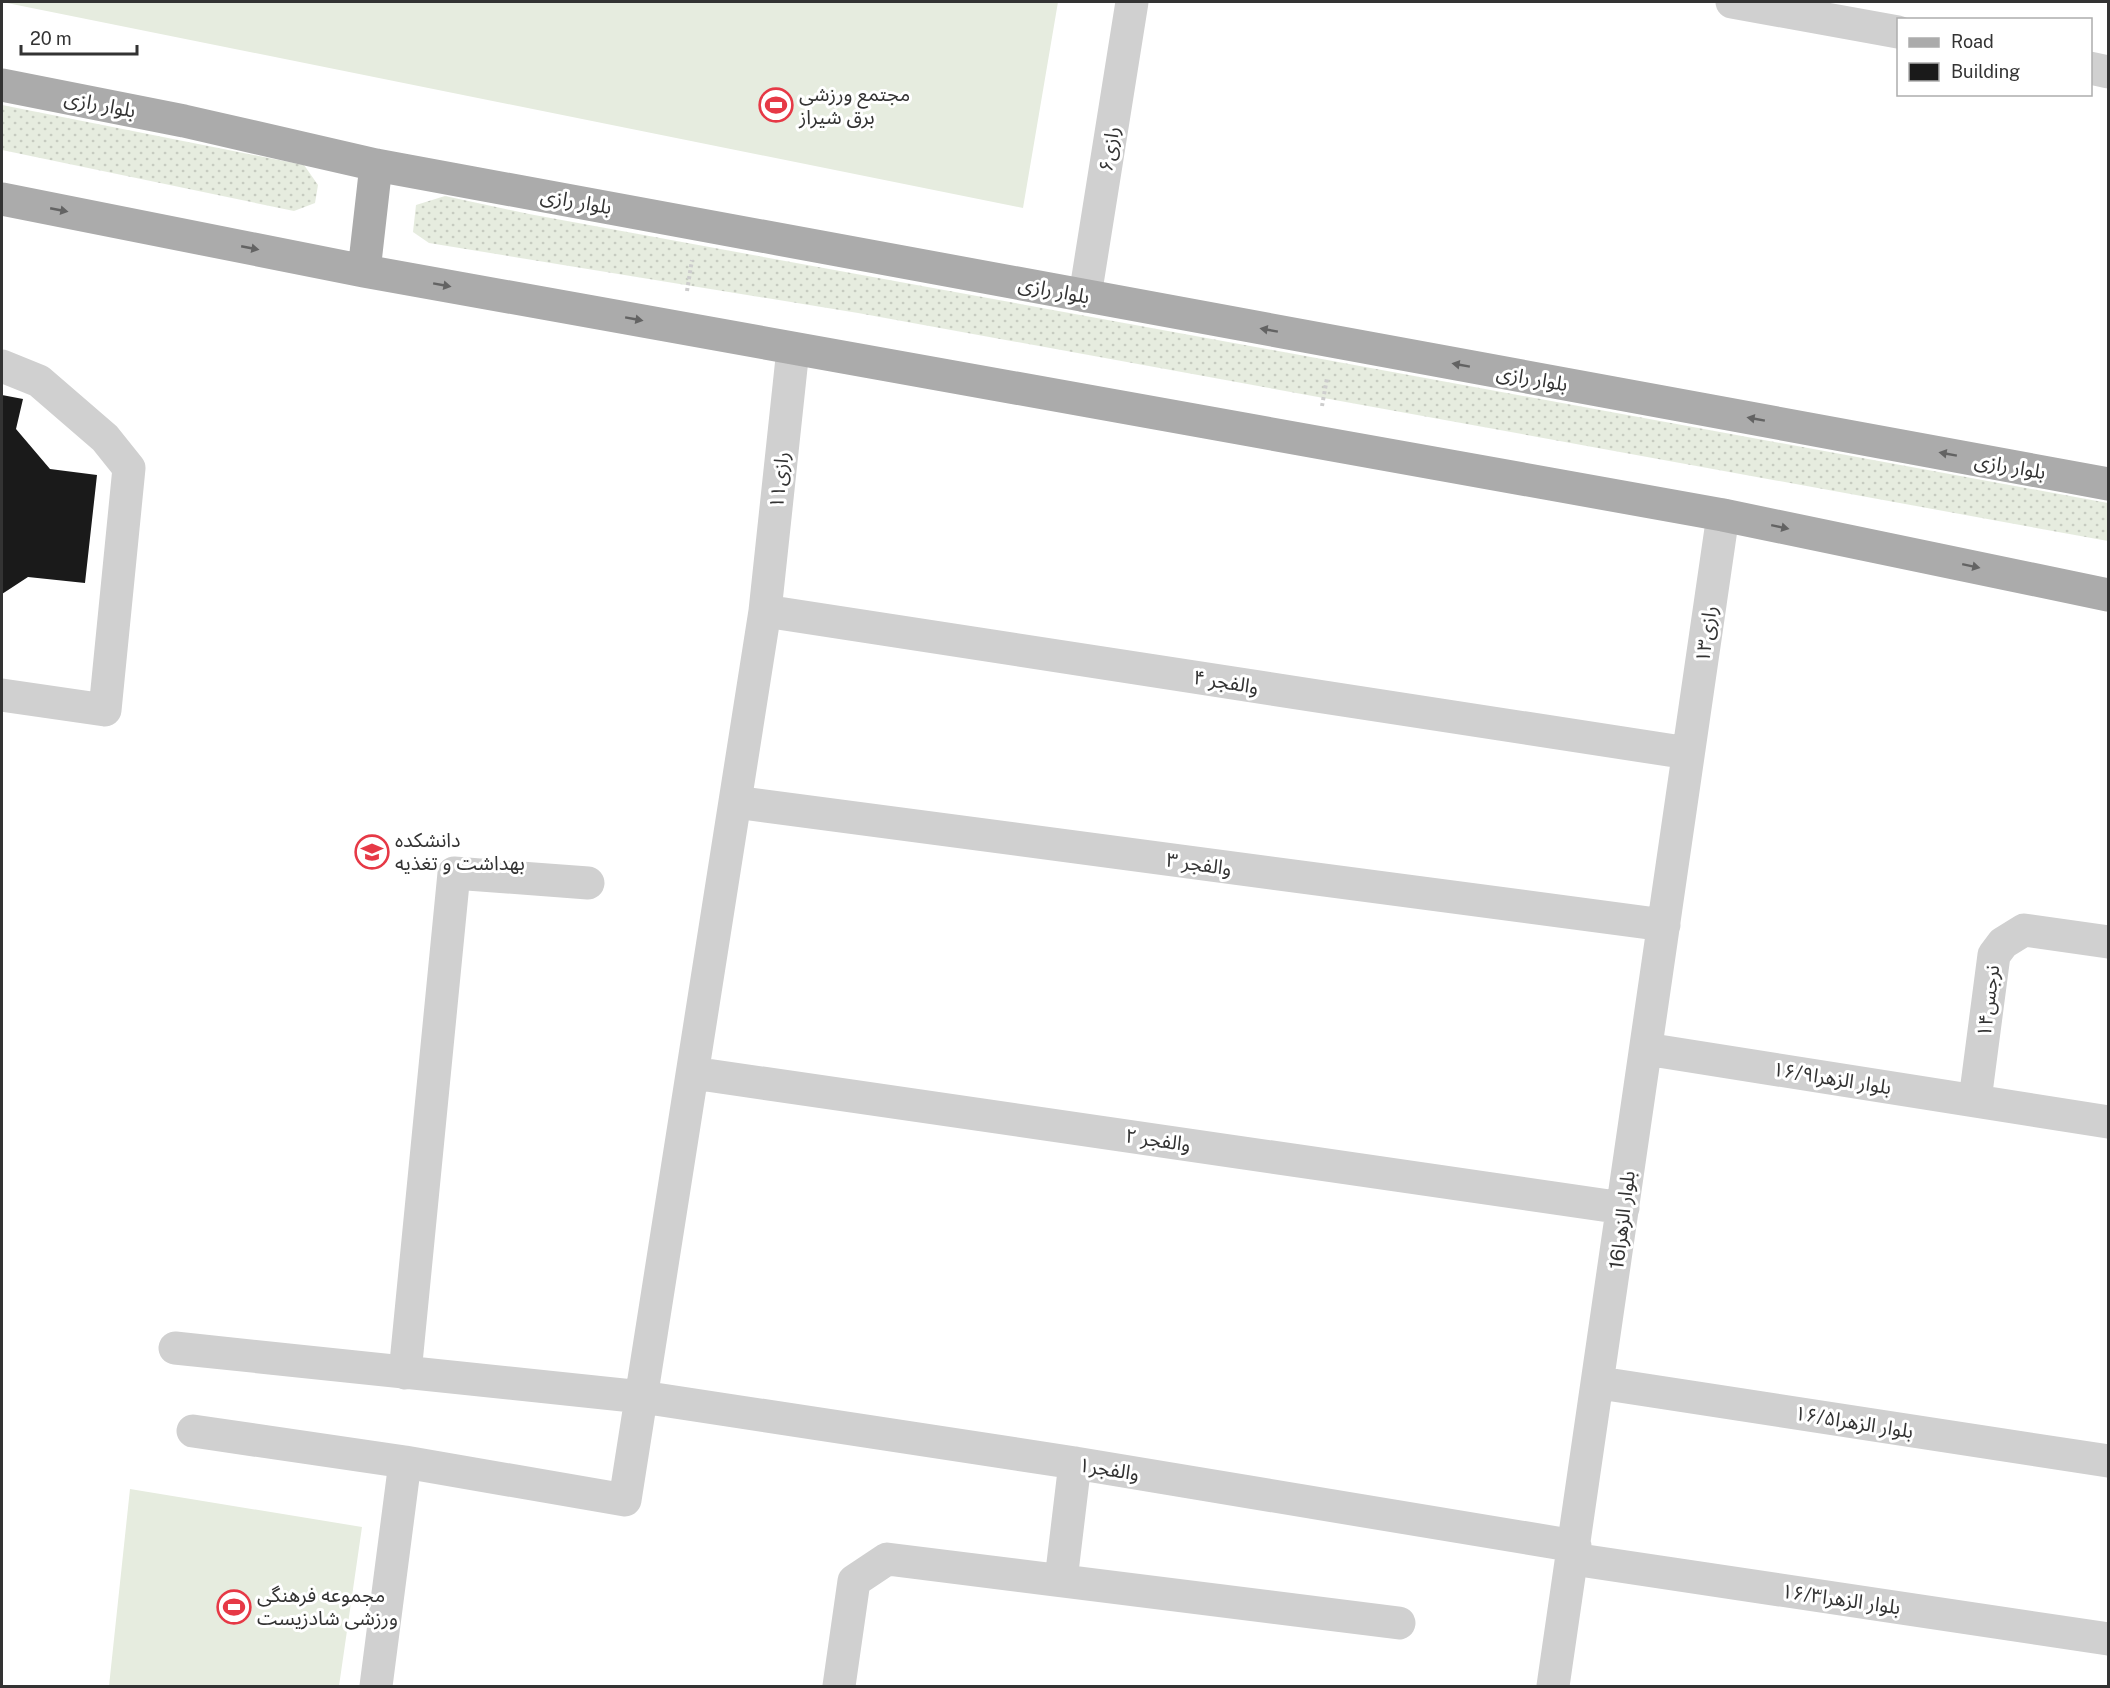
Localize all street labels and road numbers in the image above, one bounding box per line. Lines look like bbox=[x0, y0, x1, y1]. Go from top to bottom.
street label: بلوار رازی bbox=[62, 85, 138, 123]
street label: رازی۶ bbox=[1094, 125, 1124, 173]
street label: بلوار رازی bbox=[539, 183, 613, 219]
street label: بلوار رازی bbox=[1016, 271, 1092, 309]
street label: بلوار رازی bbox=[1495, 360, 1569, 396]
street label: بلوار رازی bbox=[1973, 448, 2047, 484]
street label: رازی۱۱ bbox=[764, 450, 794, 510]
street label: رازی۱۳ bbox=[1690, 604, 1722, 664]
street label: والفجر ۴ bbox=[1192, 665, 1260, 699]
street label: والفجر ۳ bbox=[1165, 848, 1233, 880]
street label: نرجس۱۴ bbox=[1972, 964, 2004, 1038]
street label: بلوار الزهرا۱۶/۹ bbox=[1771, 1057, 1893, 1099]
street label: والفجر ۲ bbox=[1124, 1124, 1192, 1156]
street label: 16بلوار الزهرا bbox=[1604, 1169, 1640, 1271]
street label: بلوار الزهرا۱۶/۵ bbox=[1793, 1401, 1915, 1443]
street label: والفجر۱ bbox=[1077, 1452, 1141, 1486]
street label: بلوار الزهرا۱۶/۳ bbox=[1780, 1579, 1902, 1619]

